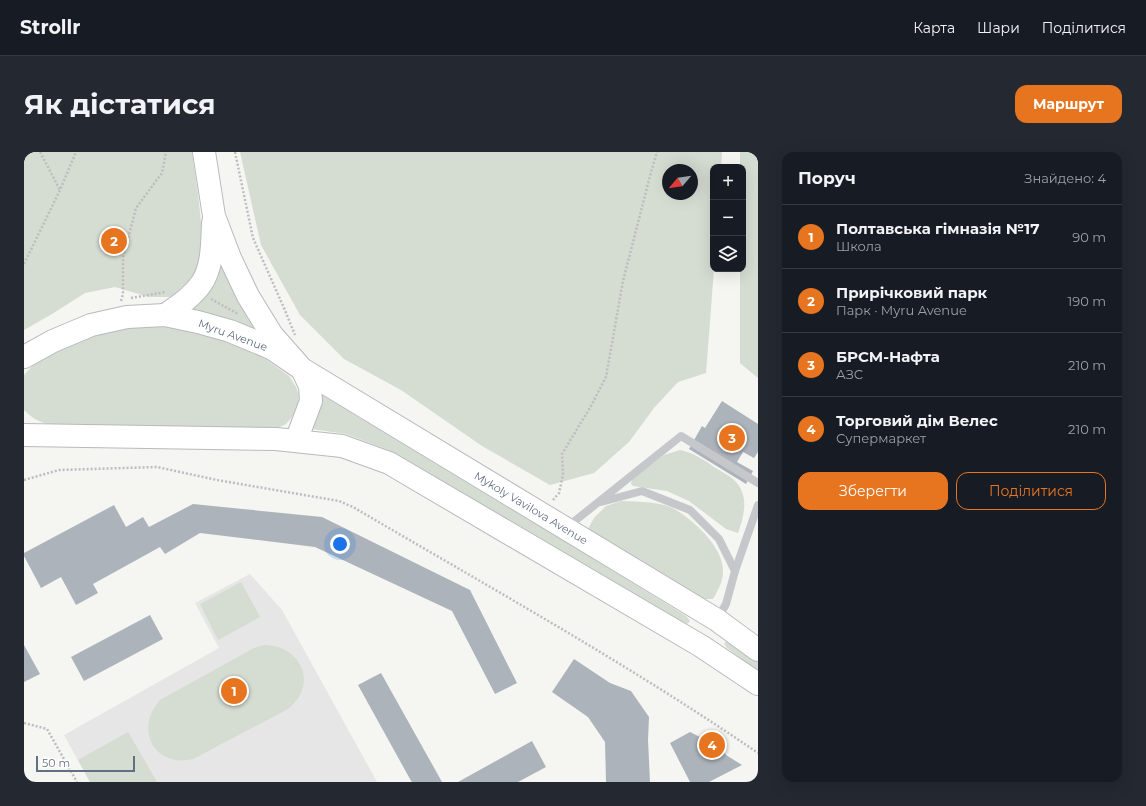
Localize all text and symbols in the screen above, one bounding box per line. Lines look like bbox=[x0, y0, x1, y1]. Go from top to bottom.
text: Strollr bbox=[20, 16, 81, 39]
text: Карта bbox=[913, 19, 955, 37]
text: Шари bbox=[977, 19, 1020, 37]
text: Поділитися bbox=[1042, 19, 1126, 37]
button: Маршрут bbox=[1015, 85, 1122, 123]
text: Як дістатися bbox=[24, 87, 216, 121]
north arrow bbox=[662, 164, 698, 200]
map controls bbox=[710, 164, 746, 272]
button: + bbox=[710, 164, 746, 200]
text: Поруч bbox=[798, 168, 856, 188]
text: Знайдено: 4 bbox=[1024, 170, 1106, 186]
button: − bbox=[710, 200, 746, 236]
text: Полтавська гімназія №17 bbox=[836, 219, 1039, 238]
pin: 2 bbox=[101, 226, 127, 256]
text: 1 bbox=[808, 229, 814, 245]
text: 90 m bbox=[1072, 229, 1106, 245]
button: layers bbox=[710, 236, 746, 272]
text: Школа bbox=[836, 238, 882, 254]
text: Прирічковий парк bbox=[836, 283, 987, 302]
text: 2 bbox=[807, 293, 815, 309]
text: 190 m bbox=[1068, 293, 1106, 309]
text: Парк · Myru Avenue bbox=[836, 302, 967, 318]
street label: Myru Avenue bbox=[196, 316, 270, 354]
text: БРСМ-Нафта bbox=[836, 347, 940, 366]
text: 3 bbox=[807, 357, 815, 373]
text: 210 m bbox=[1068, 357, 1106, 373]
text: АЗС bbox=[836, 366, 863, 382]
text: Торговий дім Велес bbox=[836, 411, 998, 430]
text: 4 bbox=[807, 421, 815, 437]
text: 210 m bbox=[1068, 421, 1106, 437]
pin: 3 bbox=[719, 423, 745, 453]
text: Супермаркет bbox=[836, 430, 926, 446]
street label: Mykoly Vavilova Avenue bbox=[472, 468, 591, 548]
button: Зберегти bbox=[798, 472, 948, 510]
button: Поділитися bbox=[956, 472, 1106, 510]
your location bbox=[330, 534, 350, 554]
pin: 1 bbox=[221, 676, 247, 706]
pin: 4 bbox=[699, 730, 725, 760]
scale bar bbox=[36, 754, 135, 773]
text: 50 m bbox=[42, 756, 70, 770]

